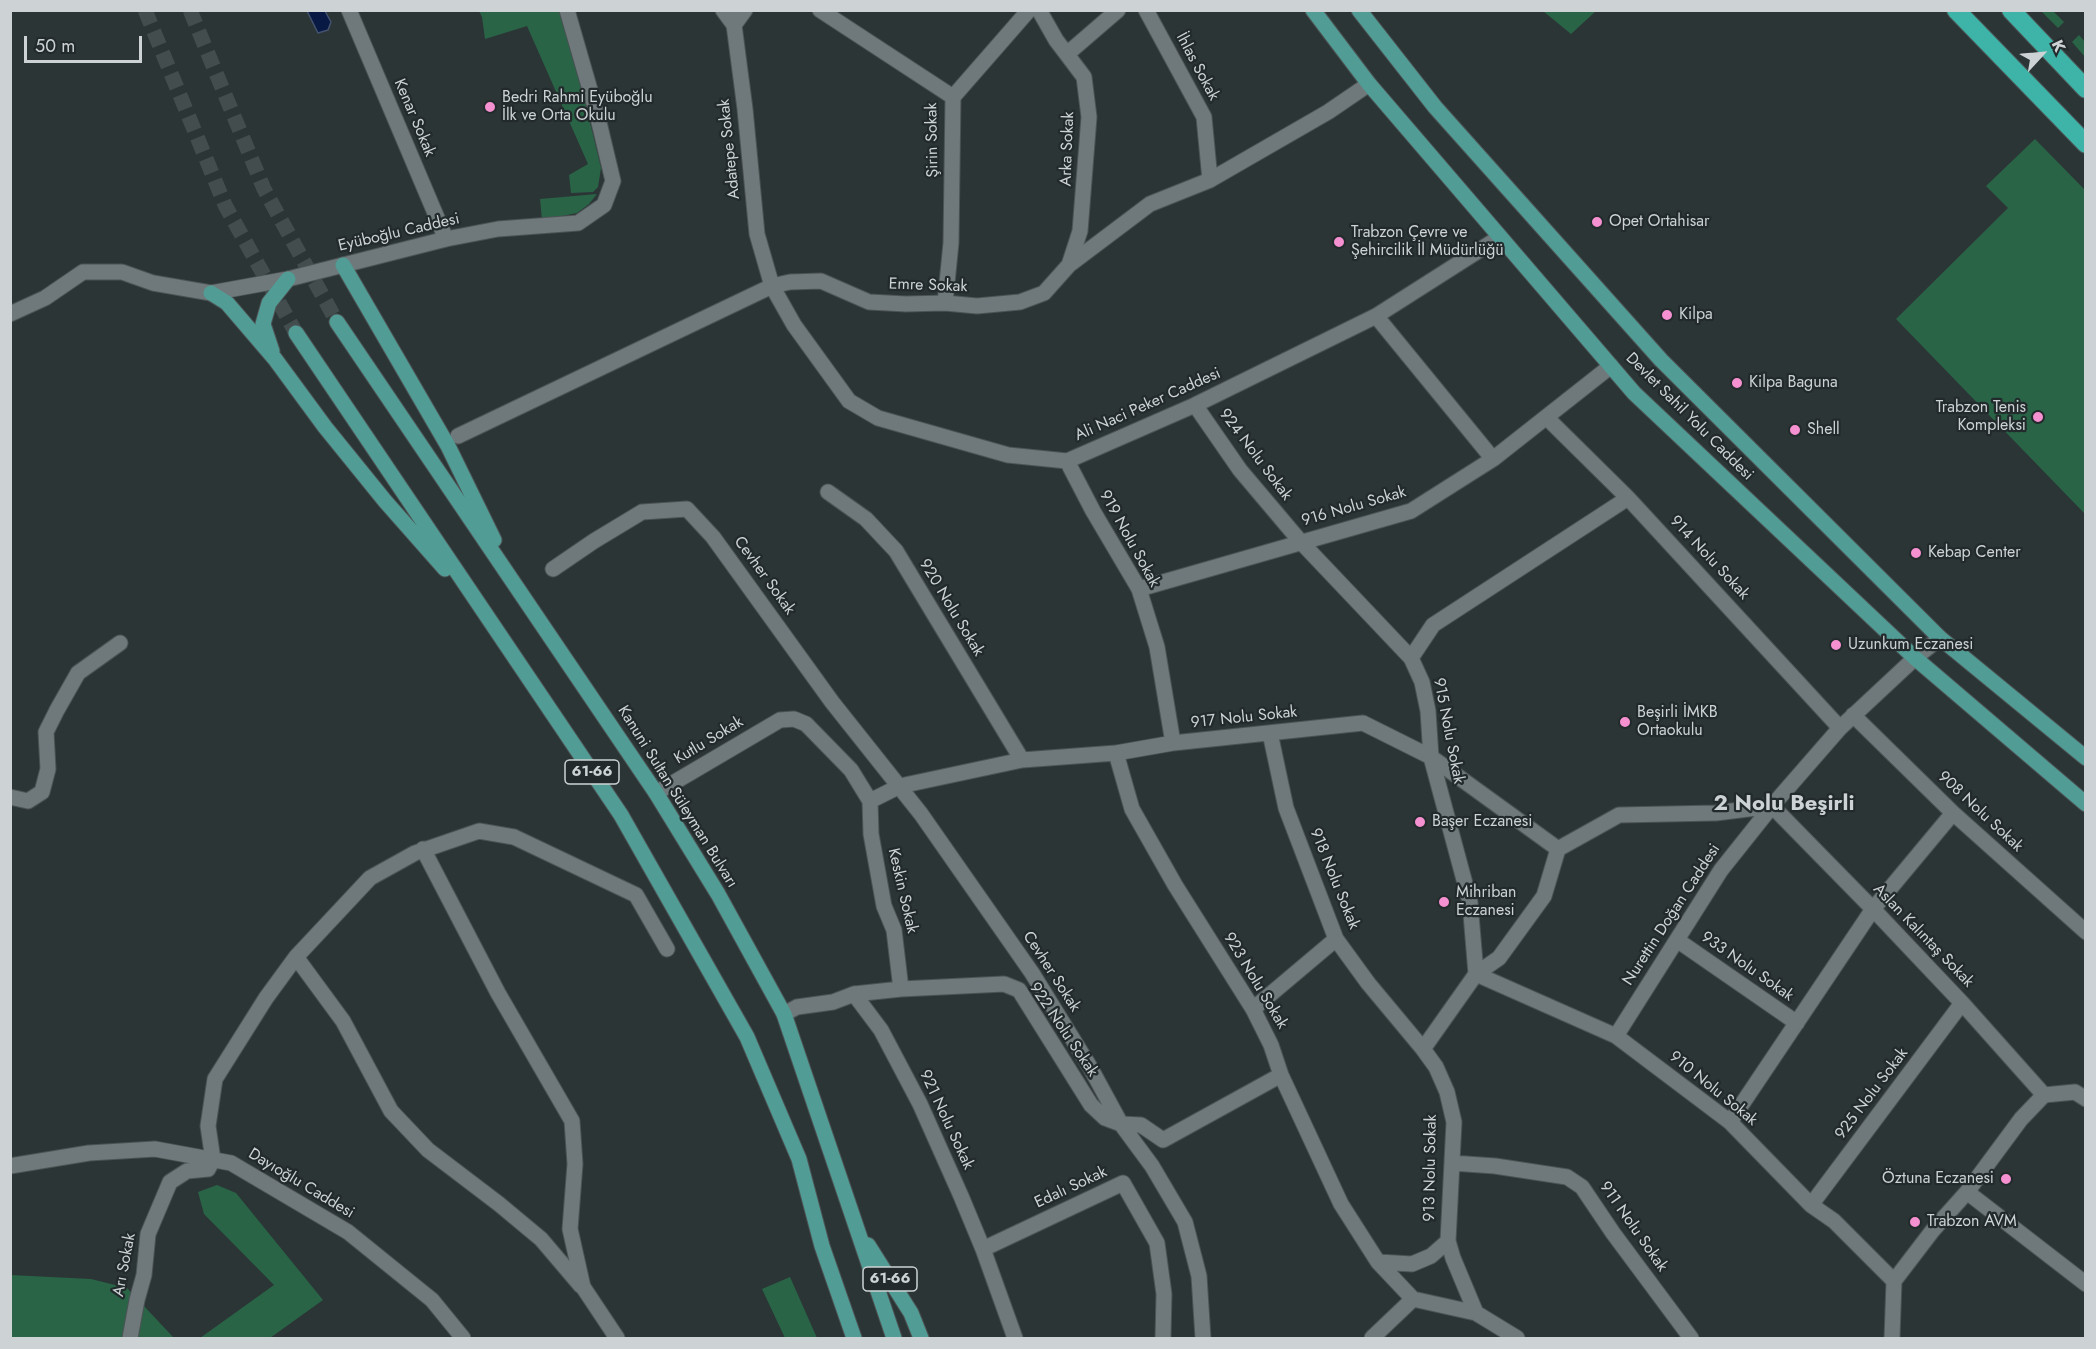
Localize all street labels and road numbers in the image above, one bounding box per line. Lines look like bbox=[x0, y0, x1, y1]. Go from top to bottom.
street label: İhlas Sokak bbox=[1171, 30, 1223, 104]
street label: Kenar Sokak bbox=[389, 76, 439, 160]
street label: Adatepe Sokak bbox=[715, 98, 745, 200]
street label: Şirin Sokak bbox=[923, 102, 943, 178]
street label: Arka Sokak bbox=[1057, 111, 1079, 187]
street label: Eyüboğlu Caddesi bbox=[337, 210, 461, 256]
street label: Emre Sokak bbox=[888, 275, 968, 297]
street label: Devlet Sahil Yolu Caddesi bbox=[1621, 349, 1757, 485]
street label: Ali Naci Peker Caddesi bbox=[1072, 364, 1224, 446]
street label: 924 Nolu Sokak bbox=[1214, 405, 1296, 505]
street label: 916 Nolu Sokak bbox=[1300, 483, 1408, 531]
street label: 919 Nolu Sokak bbox=[1094, 487, 1164, 591]
street label: 914 Nolu Sokak bbox=[1665, 512, 1753, 604]
street label: Cevher Sokak bbox=[729, 533, 799, 619]
street label: 920 Nolu Sokak bbox=[914, 556, 988, 660]
street label: 915 Nolu Sokak bbox=[1428, 676, 1468, 786]
street label: Kanuni Sultan Süleyman Bulvarı bbox=[613, 702, 741, 892]
street label: 917 Nolu Sokak bbox=[1190, 703, 1298, 733]
street label: Kutlu Sokak bbox=[671, 713, 747, 769]
road number: 61-66 bbox=[565, 760, 619, 784]
street label: 908 Nolu Sokak bbox=[1933, 768, 2027, 856]
street label: 918 Nolu Sokak bbox=[1305, 826, 1363, 932]
street label: Nurettin Doğan Caddesi bbox=[1619, 841, 1725, 989]
street label: Keskin Sokak bbox=[883, 846, 921, 936]
street label: Aslan Kalıntaş Sokak bbox=[1869, 880, 1977, 992]
street label: Cevher Sokak bbox=[1018, 928, 1084, 1016]
street label: 933 Nolu Sokak bbox=[1697, 928, 1797, 1006]
street label: 923 Nolu Sokak bbox=[1219, 929, 1291, 1033]
street label: 922 Nolu Sokak bbox=[1024, 979, 1102, 1081]
street label: 925 Nolu Sokak bbox=[1831, 1045, 1913, 1143]
street label: 910 Nolu Sokak bbox=[1665, 1048, 1761, 1130]
street label: 921 Nolu Sokak bbox=[915, 1067, 977, 1173]
street label: 913 Nolu Sokak bbox=[1420, 1114, 1442, 1222]
street label: Dayıoğlu Caddesi bbox=[245, 1145, 357, 1223]
street label: Edalı Sokak bbox=[1032, 1163, 1110, 1213]
street label: 911 Nolu Sokak bbox=[1595, 1178, 1671, 1276]
street label: Arı Sokak bbox=[109, 1232, 141, 1298]
road number: 61-66 bbox=[863, 1267, 917, 1291]

